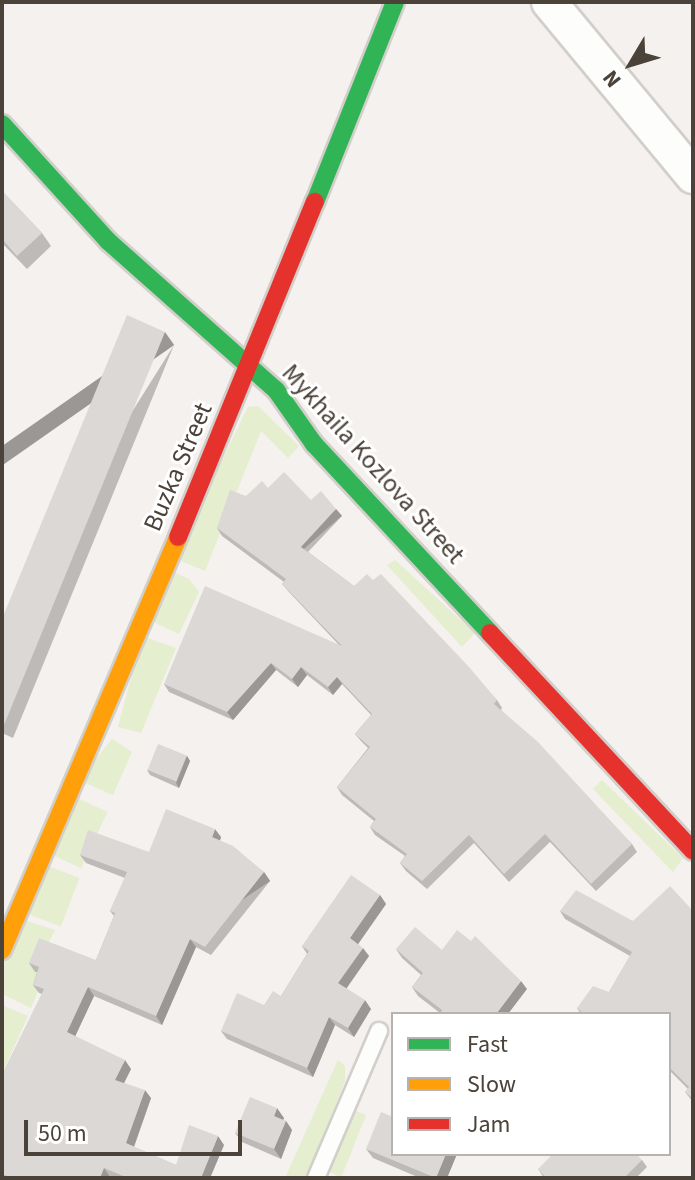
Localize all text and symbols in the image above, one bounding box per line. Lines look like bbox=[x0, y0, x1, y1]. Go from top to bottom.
north arrow bbox=[591, 24, 671, 104]
text: N bbox=[595, 63, 629, 94]
street label: Mykhaila Kozlova Street bbox=[275, 358, 471, 570]
street label: Buzka Street bbox=[137, 398, 219, 536]
legend bbox=[391, 1012, 671, 1156]
text: Fast bbox=[467, 1027, 508, 1062]
text: Slow bbox=[467, 1067, 516, 1102]
scale bar bbox=[28, 1104, 246, 1154]
text: Jam bbox=[467, 1107, 511, 1142]
text: 50 m bbox=[38, 1116, 87, 1151]

